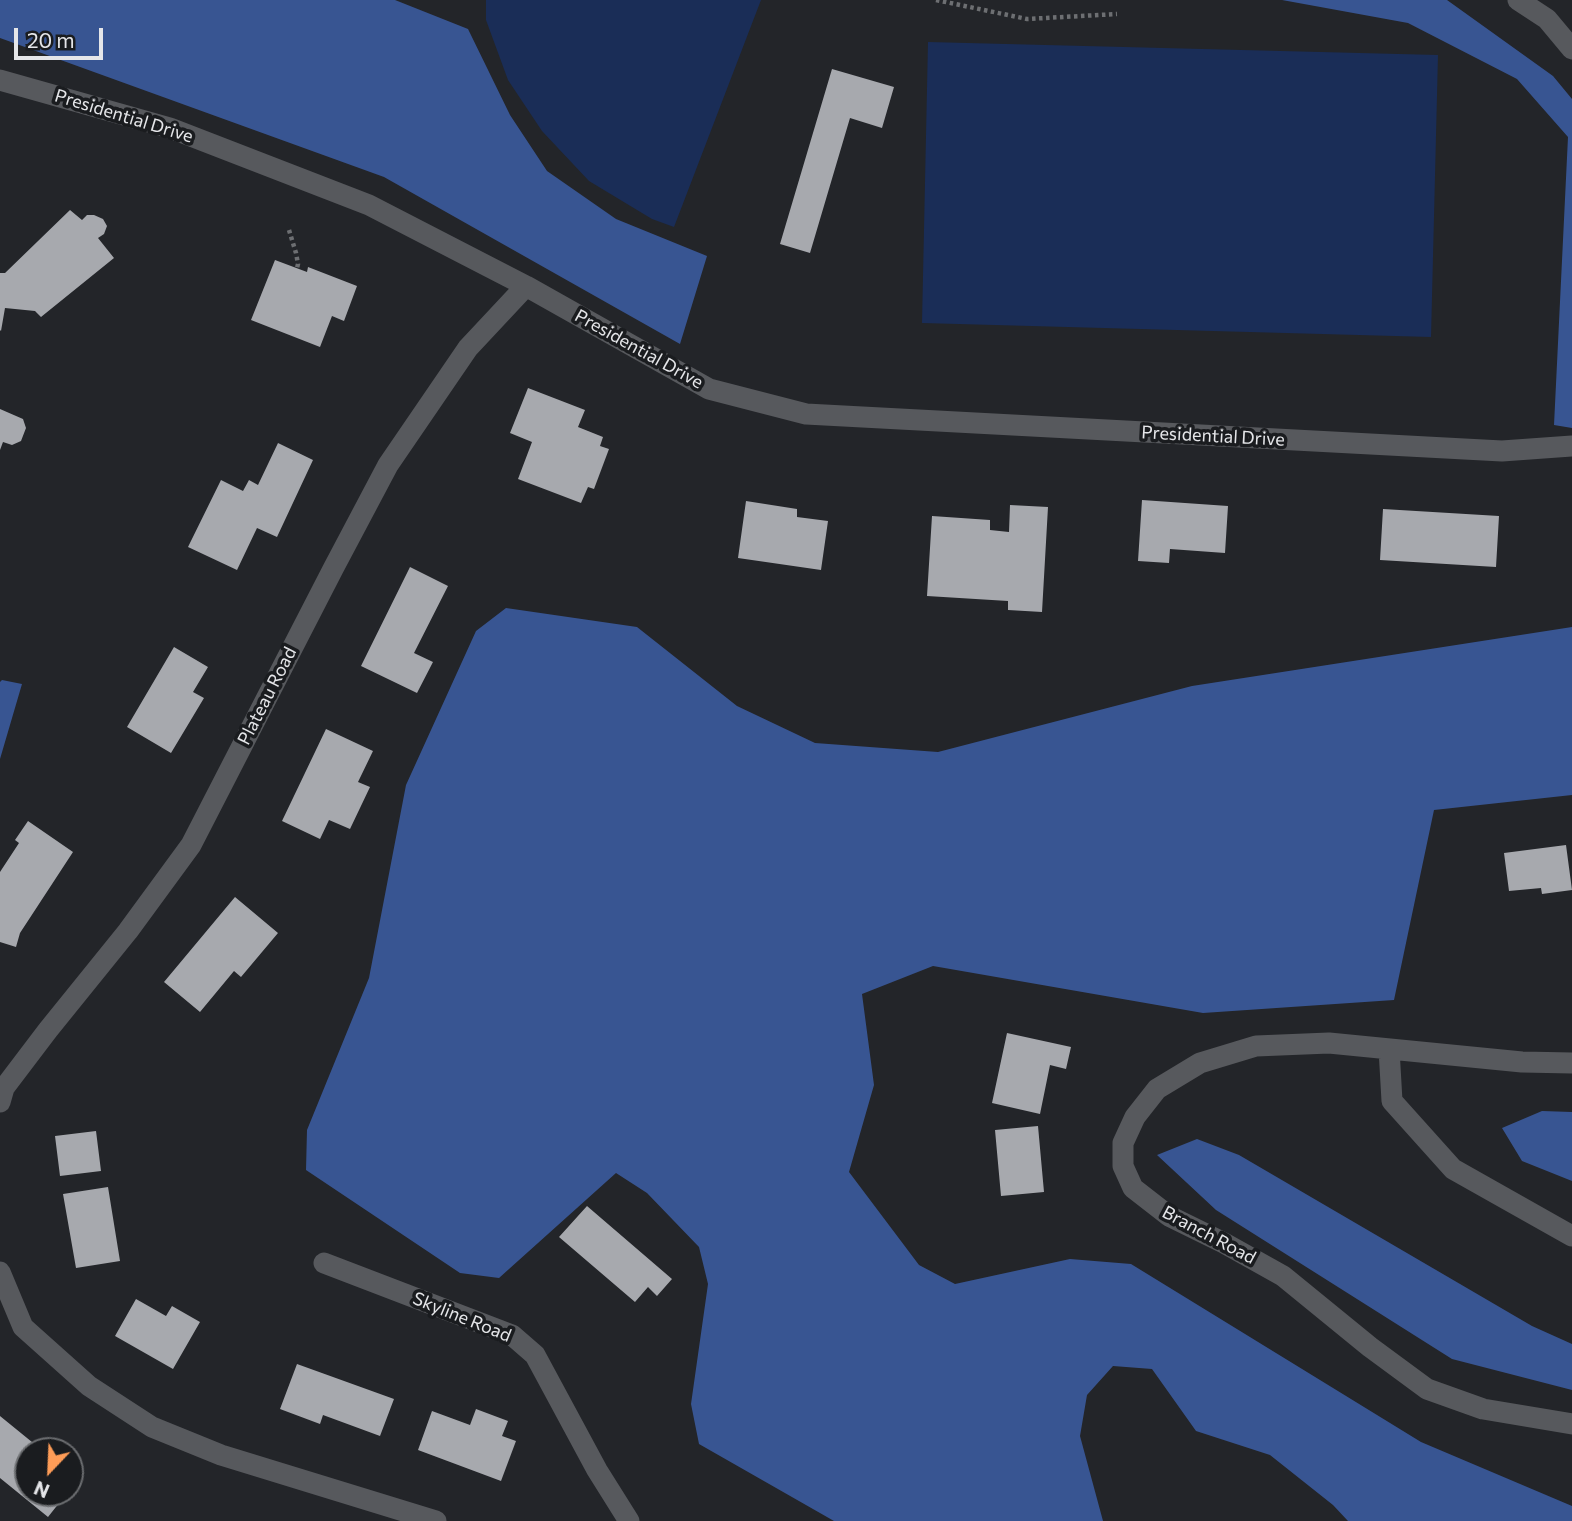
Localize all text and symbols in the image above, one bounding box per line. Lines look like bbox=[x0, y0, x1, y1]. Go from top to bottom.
scale bar bbox=[18, 14, 107, 58]
text: 20 m bbox=[27, 27, 75, 52]
street label: Presidential Drive bbox=[52, 85, 196, 147]
street label: Presidential Drive bbox=[571, 305, 707, 393]
street label: Presidential Drive bbox=[1141, 421, 1285, 451]
street label: Plateau Road bbox=[233, 643, 301, 749]
street label: Branch Road bbox=[1158, 1201, 1260, 1269]
street label: Skyline Road bbox=[410, 1287, 514, 1347]
north arrow bbox=[14, 1437, 84, 1507]
text: N bbox=[30, 1477, 52, 1503]

